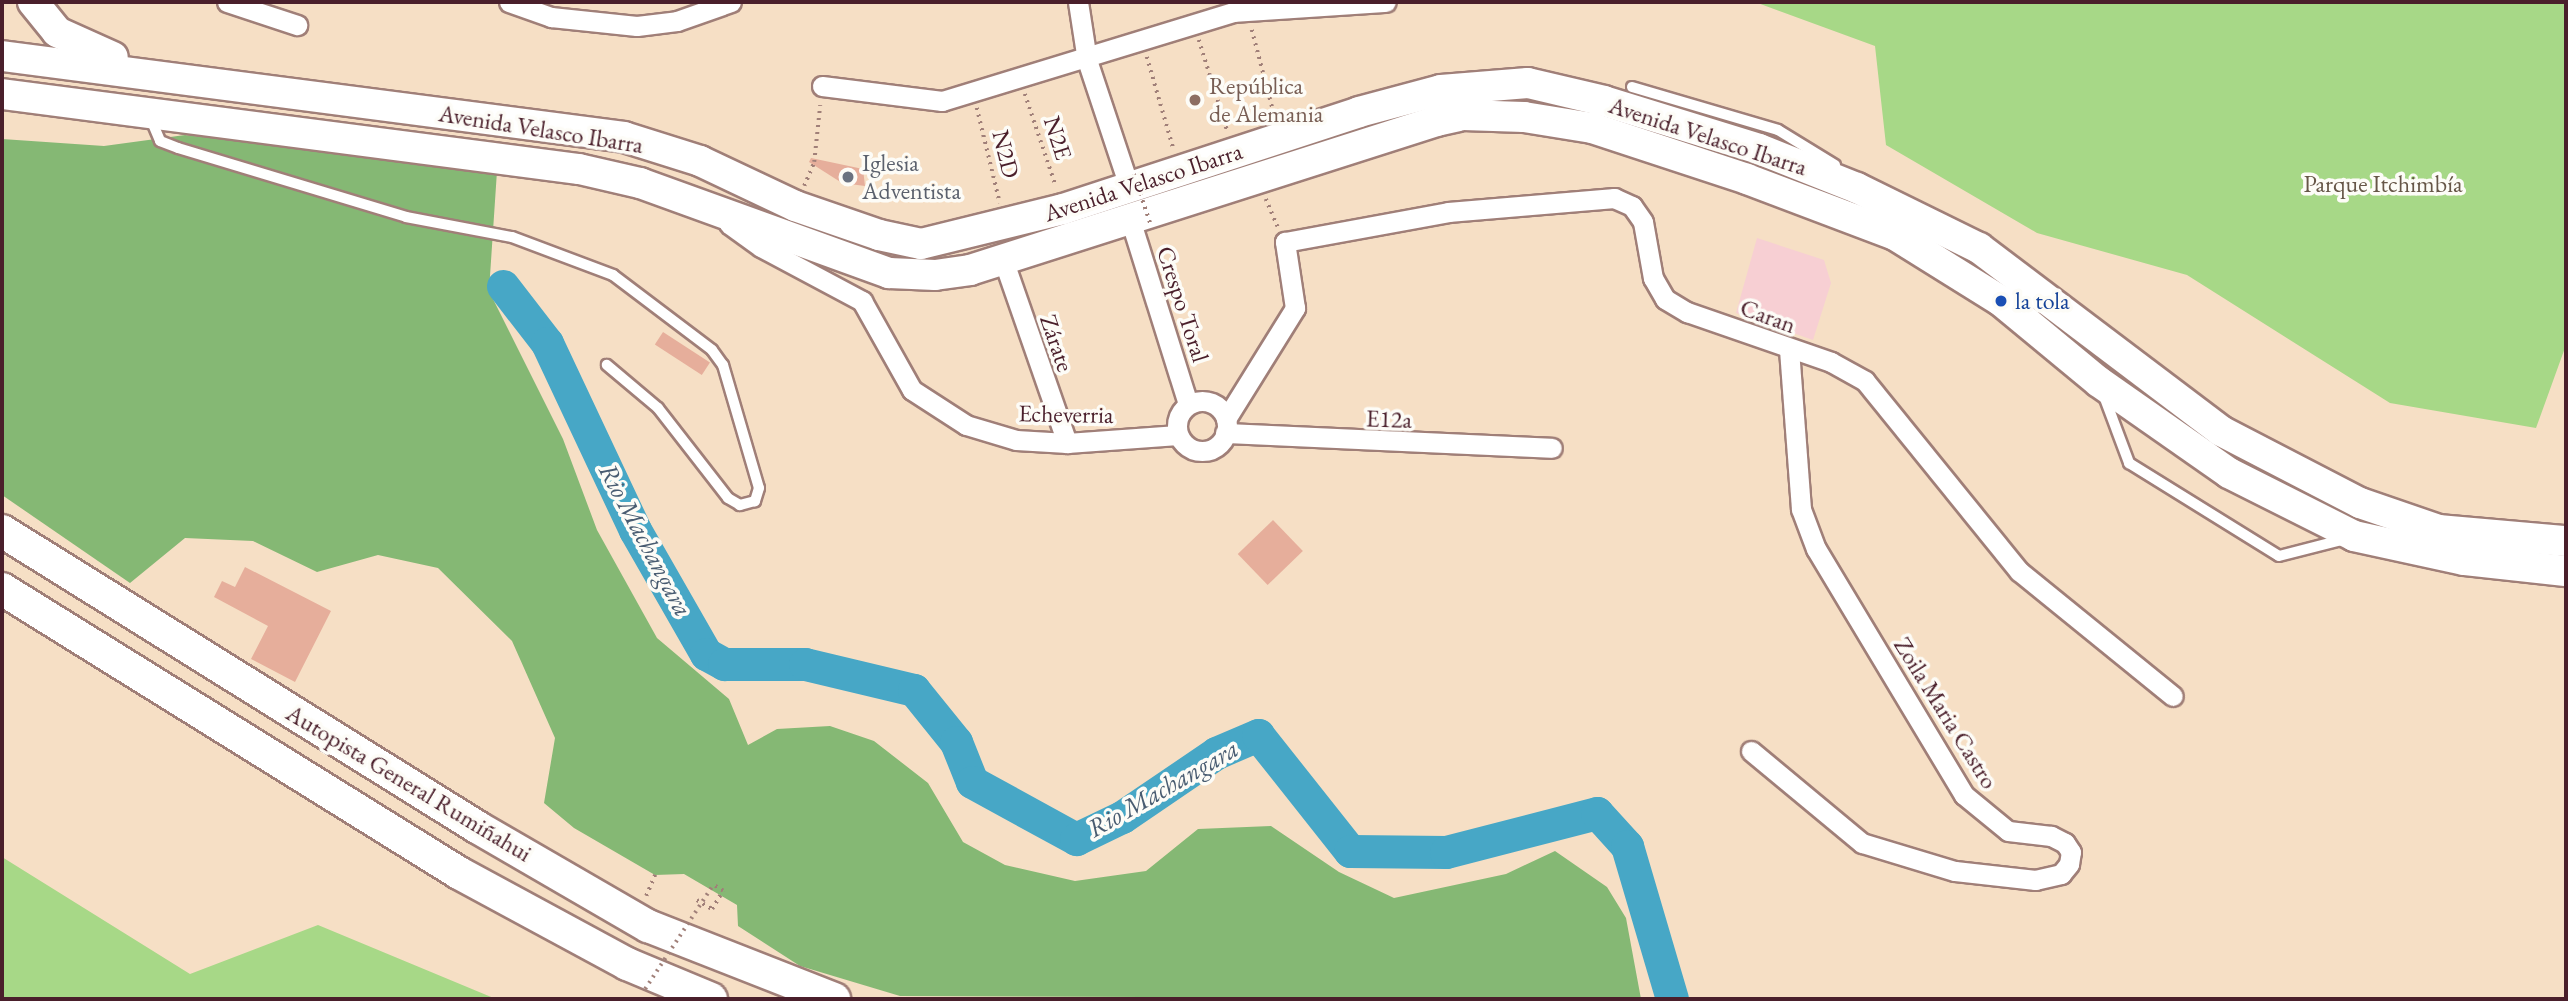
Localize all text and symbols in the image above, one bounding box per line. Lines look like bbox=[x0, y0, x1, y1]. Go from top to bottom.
place label: República de Alemania bbox=[1209, 72, 1323, 128]
street label: Avenida Velasco Ibarra bbox=[1605, 90, 1811, 182]
marker: República de Alemania bbox=[1187, 92, 1203, 108]
street label: Avenida Velasco Ibarra bbox=[437, 99, 645, 159]
street label: N2E bbox=[1037, 113, 1079, 163]
street label: N2D bbox=[986, 127, 1026, 181]
street label: Avenida Velasco Ibarra bbox=[1040, 136, 1246, 228]
place label: Iglesia Adventista bbox=[862, 149, 961, 205]
marker: Iglesia Adventista bbox=[840, 169, 856, 185]
park label: Parque Itchimbía bbox=[2303, 170, 2463, 198]
street label: Crespo Toral bbox=[1151, 242, 1215, 366]
place label: la tola bbox=[2015, 287, 2070, 315]
street label: Caran bbox=[1736, 293, 1800, 339]
marker: la tola bbox=[1993, 293, 2009, 309]
street label: Zárate bbox=[1034, 311, 1080, 375]
street label: Echeverria bbox=[1018, 399, 1114, 429]
street label: E12a bbox=[1365, 404, 1413, 434]
water label: Rio Machangara bbox=[592, 458, 698, 622]
street label: Zoila Maria Castro bbox=[1888, 632, 2004, 794]
street label: Autopista General Rumiñahui bbox=[281, 698, 537, 868]
water label: Rio Machangara bbox=[1082, 733, 1244, 845]

